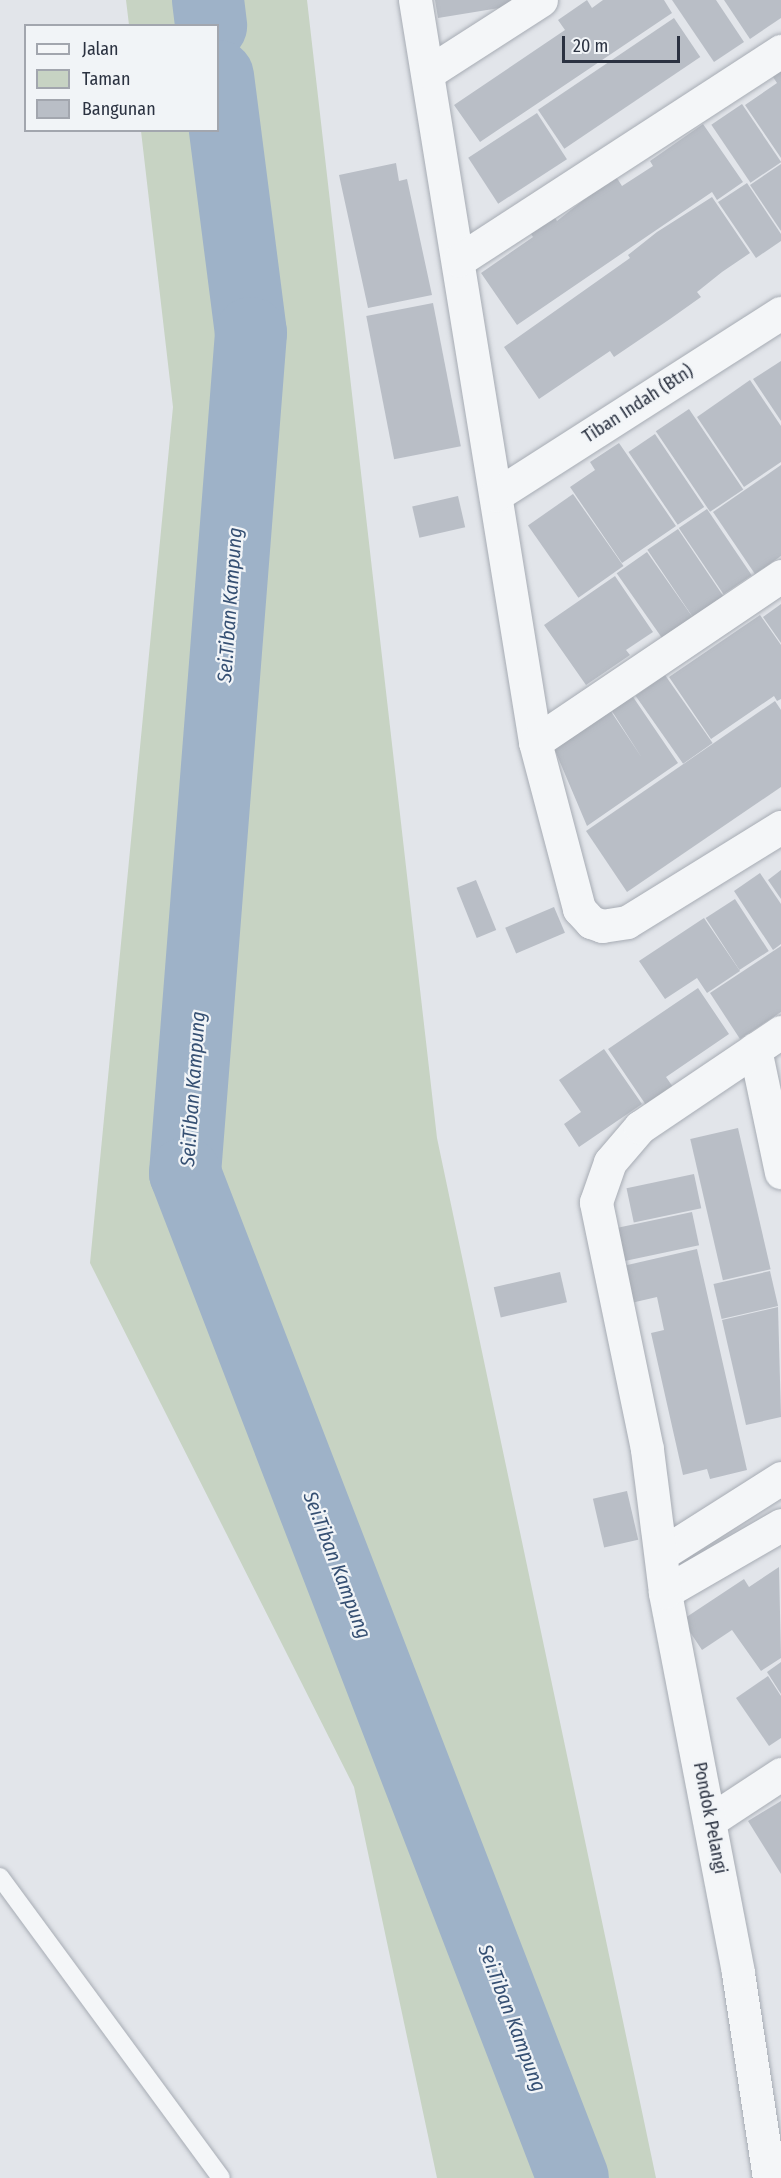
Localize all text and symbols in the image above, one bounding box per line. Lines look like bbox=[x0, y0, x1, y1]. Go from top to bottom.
legend bbox=[24, 24, 219, 132]
scale bar bbox=[565, 24, 684, 62]
text: 20 m bbox=[573, 35, 608, 57]
text: Jalan bbox=[82, 38, 119, 60]
text: Taman bbox=[82, 68, 130, 90]
text: Bangunan bbox=[82, 98, 156, 120]
street label: Tiban Indah (Btn) bbox=[579, 360, 697, 448]
water label: Sei.Tiban Kampung bbox=[213, 527, 247, 683]
water label: Sei.Tiban Kampung bbox=[176, 1011, 210, 1167]
water label: Sei.Tiban Kampung bbox=[298, 1488, 376, 1642]
street label: Pondok Pelangi bbox=[689, 1760, 731, 1876]
water label: Sei.Tiban Kampung bbox=[473, 1941, 551, 2095]

